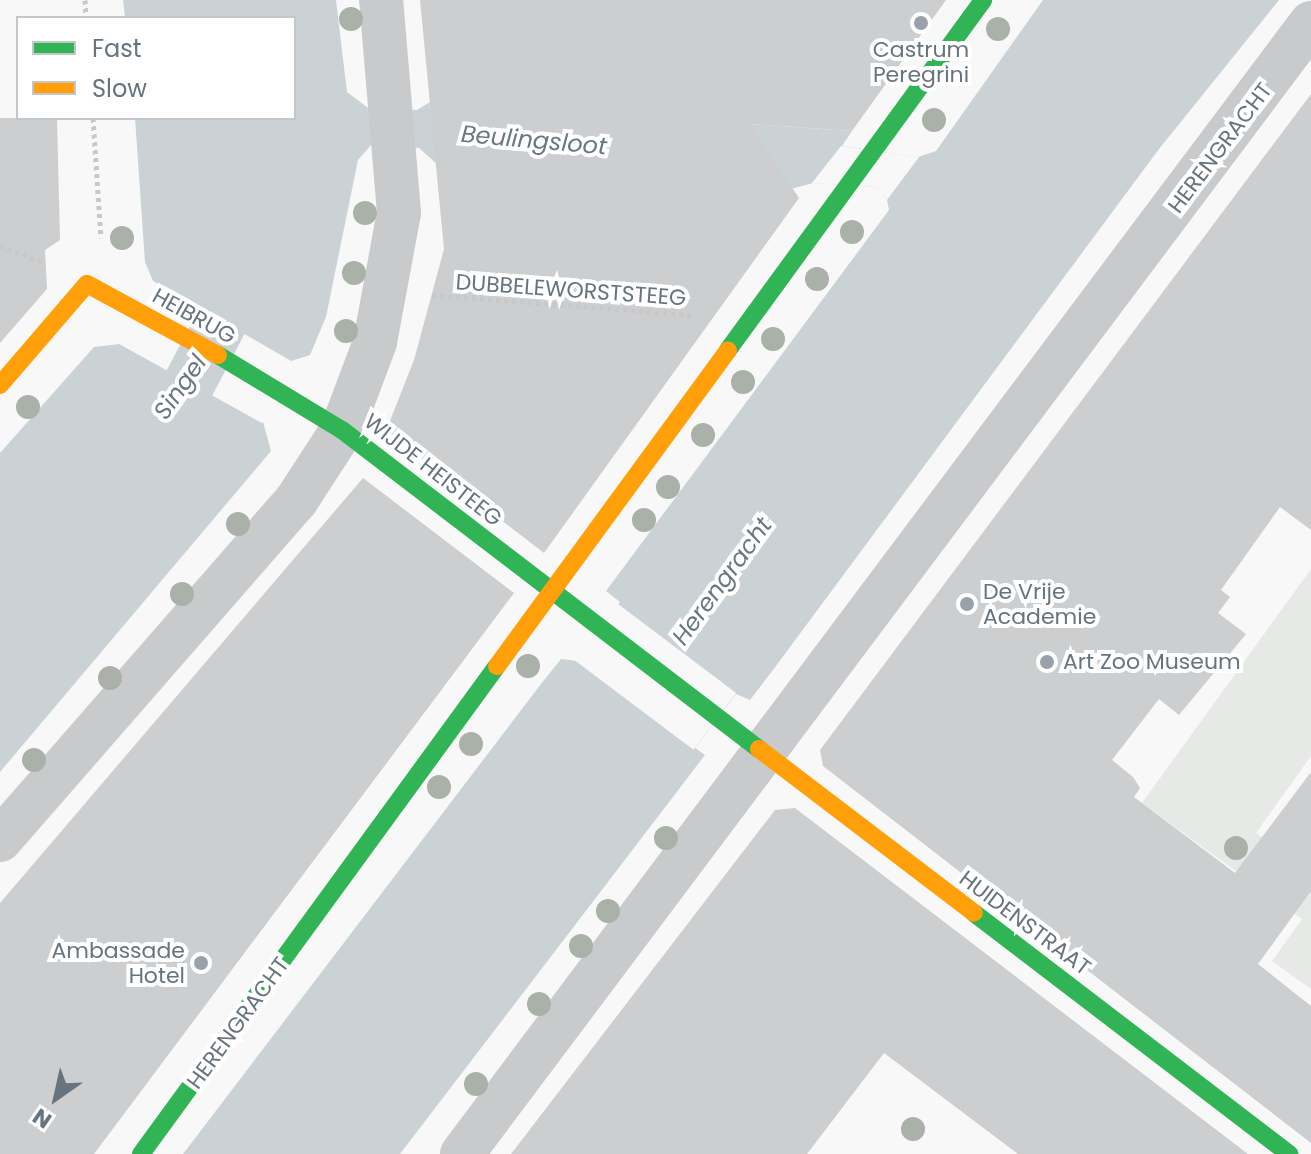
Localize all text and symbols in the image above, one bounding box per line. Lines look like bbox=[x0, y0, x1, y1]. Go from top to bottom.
marker: Castrum Peregrini bbox=[912, 14, 930, 32]
legend bbox=[16, 16, 296, 120]
text: Fast bbox=[92, 32, 142, 65]
place label: Castrum Peregrini bbox=[873, 36, 969, 88]
text: Slow bbox=[92, 72, 147, 105]
street label: HERENGRACHT bbox=[1162, 78, 1278, 218]
water label: Beulingsloot bbox=[460, 119, 608, 161]
street label: DUBBELEWORSTSTEEG bbox=[455, 269, 687, 311]
street label: HEIBRUG bbox=[148, 282, 240, 350]
water label: Singel bbox=[147, 349, 213, 425]
street label: WIJDE HEISTEEG bbox=[359, 408, 507, 532]
water label: Herengracht bbox=[666, 512, 778, 650]
place label: De Vrije Academie bbox=[983, 578, 1096, 630]
marker: De Vrije Academie bbox=[958, 595, 976, 613]
place label: Art Zoo Museum bbox=[1063, 649, 1241, 675]
marker: Art Zoo Museum bbox=[1038, 653, 1056, 671]
street label: HUIDENSTRAAT bbox=[954, 865, 1096, 981]
place label: Ambassade Hotel bbox=[51, 937, 185, 988]
street label: HERENGRACHT bbox=[181, 952, 295, 1094]
marker: Ambassade Hotel bbox=[192, 954, 210, 972]
north arrow bbox=[16, 1058, 96, 1138]
text: N bbox=[27, 1101, 58, 1136]

